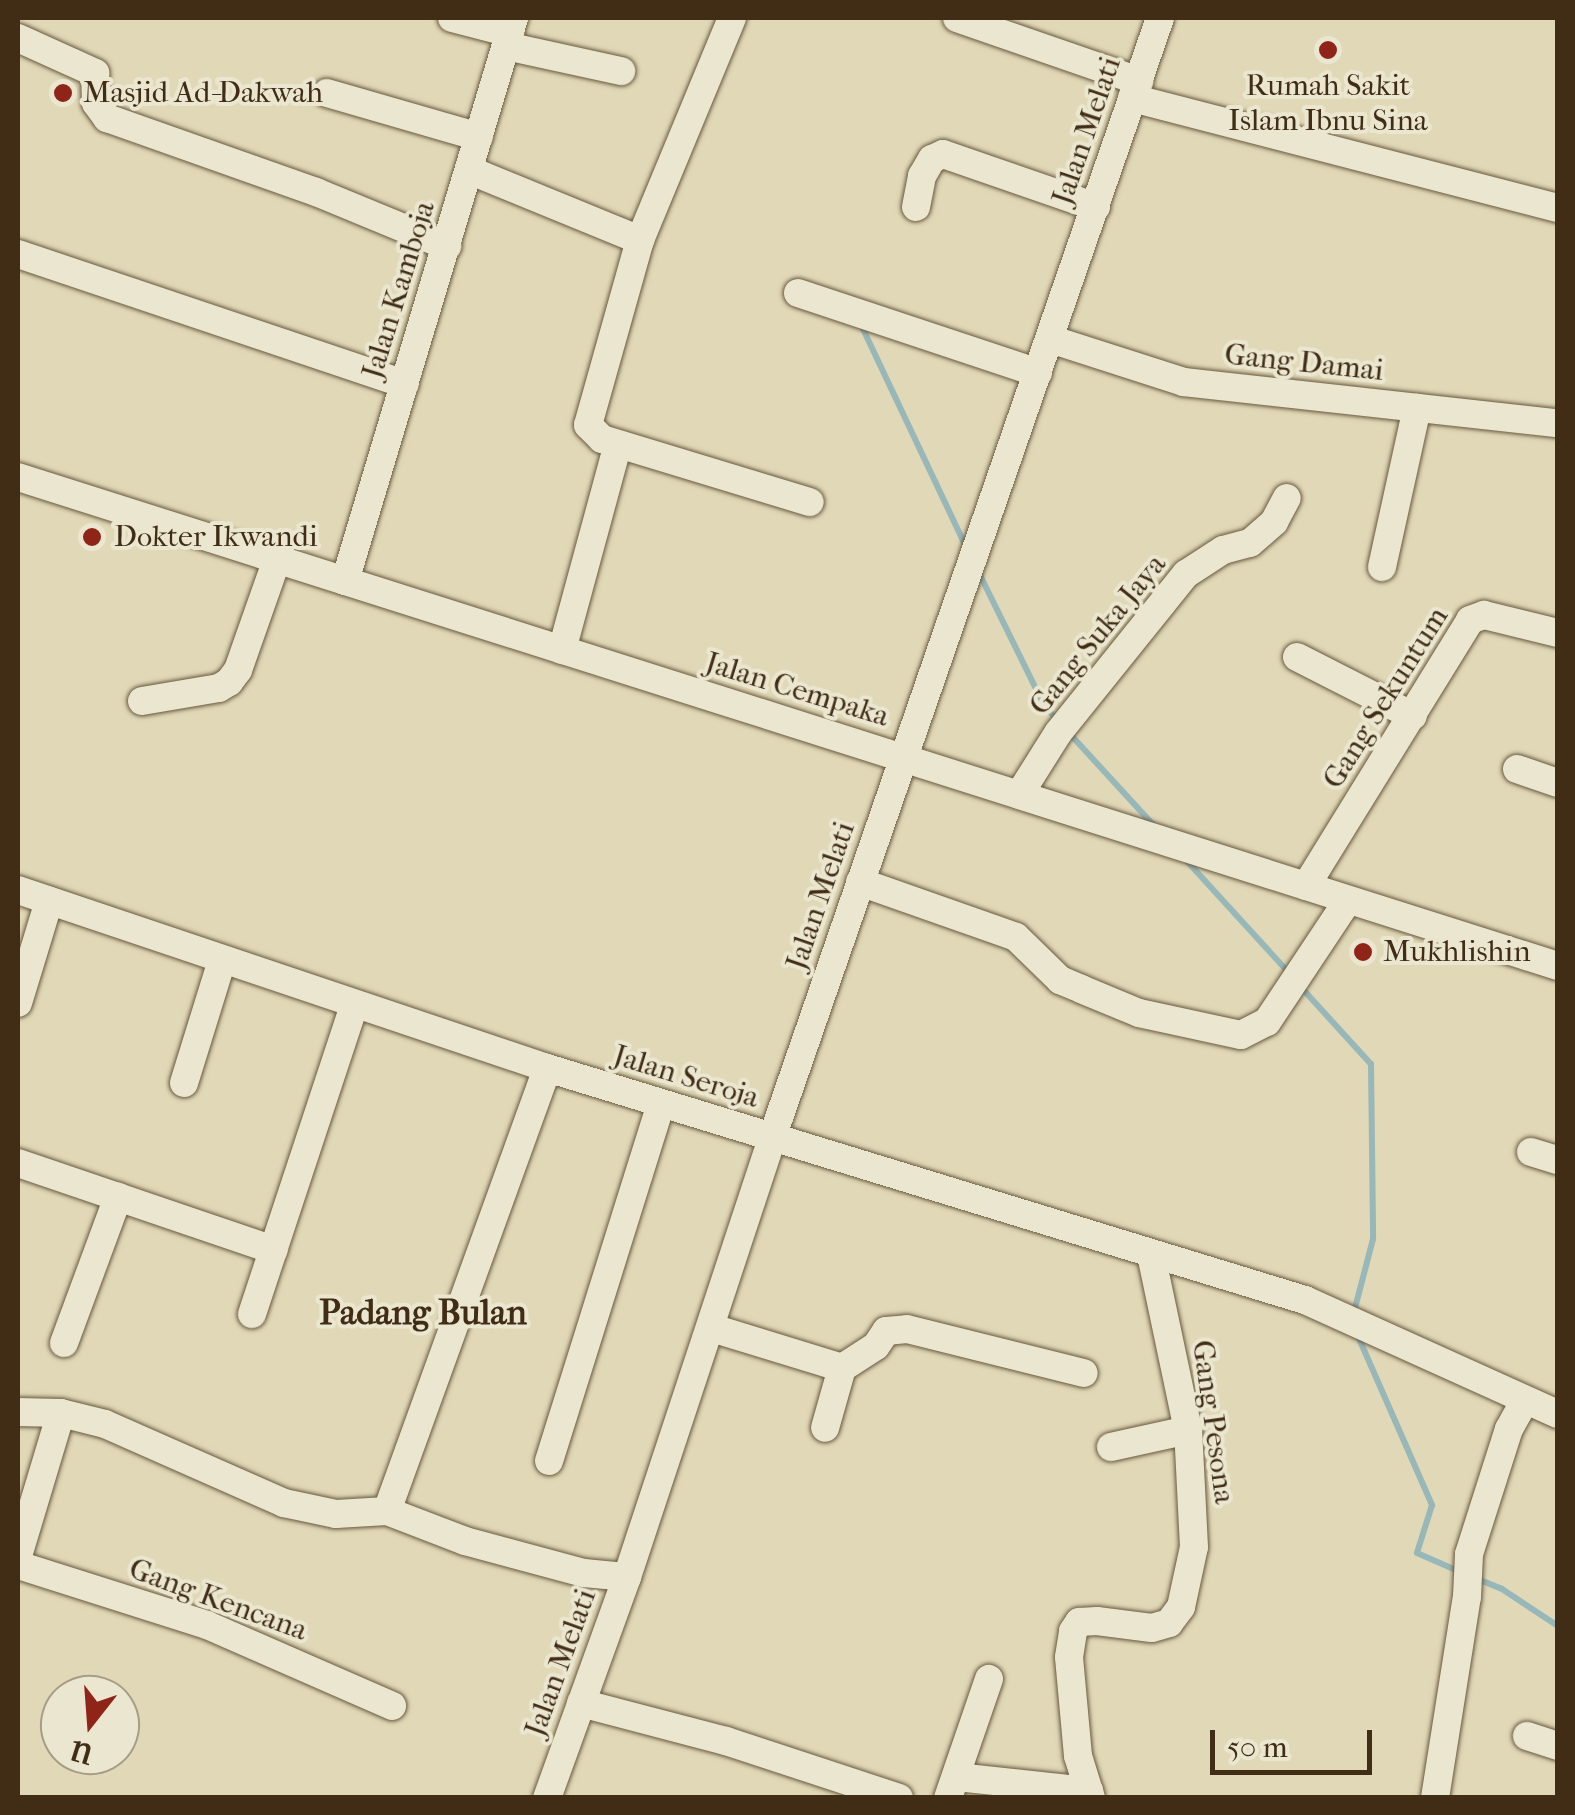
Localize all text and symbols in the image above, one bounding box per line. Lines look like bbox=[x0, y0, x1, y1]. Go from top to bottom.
marker: Rumah Sakit Islam Ibnu Sina bbox=[1315, 37, 1341, 63]
street label: Jalan Melati bbox=[1045, 52, 1129, 210]
place label: Rumah Sakit Islam Ibnu Sina bbox=[1228, 68, 1428, 138]
place label: Masjid Ad-Dakwah bbox=[83, 75, 323, 111]
marker: Masjid Ad-Dakwah bbox=[52, 82, 74, 104]
street label: Jalan Kamboja bbox=[355, 197, 443, 383]
street label: Gang Damai bbox=[1223, 337, 1385, 389]
place label: Dokter Ikwandi bbox=[114, 519, 318, 555]
marker: Dokter Ikwandi bbox=[79, 524, 105, 550]
street label: Gang Suka Jaya bbox=[1022, 547, 1174, 723]
street label: Gang Sekuntum bbox=[1316, 600, 1456, 796]
street label: Jalan Cempaka bbox=[701, 645, 893, 735]
street label: Jalan Melati bbox=[779, 817, 863, 975]
place label: Mukhlishin bbox=[1383, 934, 1531, 970]
marker: Mukhlishin bbox=[1352, 941, 1374, 963]
street label: Jalan Seroja bbox=[609, 1038, 763, 1116]
district label: Padang Bulan bbox=[319, 1292, 527, 1334]
street label: Gang Pesona bbox=[1184, 1338, 1242, 1506]
street label: Gang Kencana bbox=[124, 1551, 312, 1649]
street label: Jalan Melati bbox=[518, 1584, 604, 1742]
north arrow bbox=[40, 1675, 140, 1775]
scale bar bbox=[1215, 1710, 1378, 1772]
text: 50 m bbox=[1227, 1730, 1288, 1765]
text: U bbox=[66, 1733, 97, 1771]

